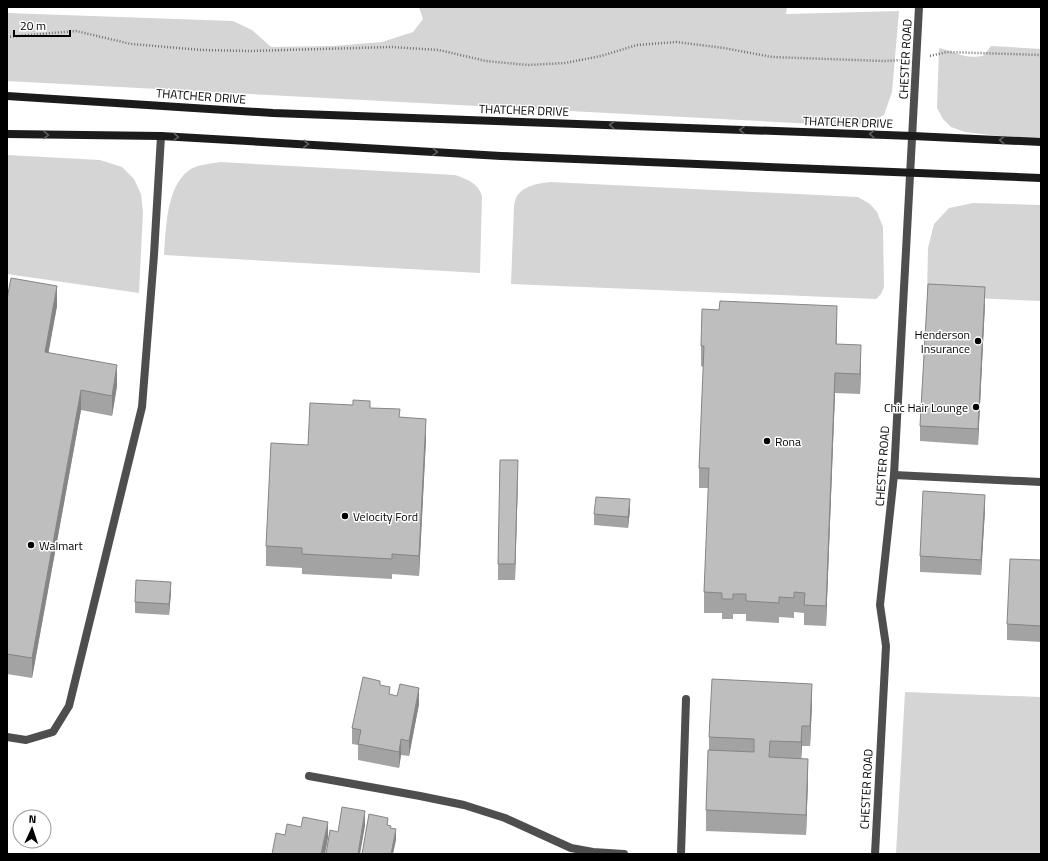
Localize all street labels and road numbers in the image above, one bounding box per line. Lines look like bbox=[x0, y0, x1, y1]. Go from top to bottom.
street label: CHESTER ROAD bbox=[893, 18, 917, 100]
street label: THATCHER DRIVE bbox=[155, 83, 247, 109]
street label: THATCHER DRIVE bbox=[479, 99, 570, 121]
street label: THATCHER DRIVE bbox=[803, 111, 894, 133]
street label: CHESTER ROAD bbox=[870, 425, 894, 507]
street label: CHESTER ROAD bbox=[854, 748, 878, 830]

